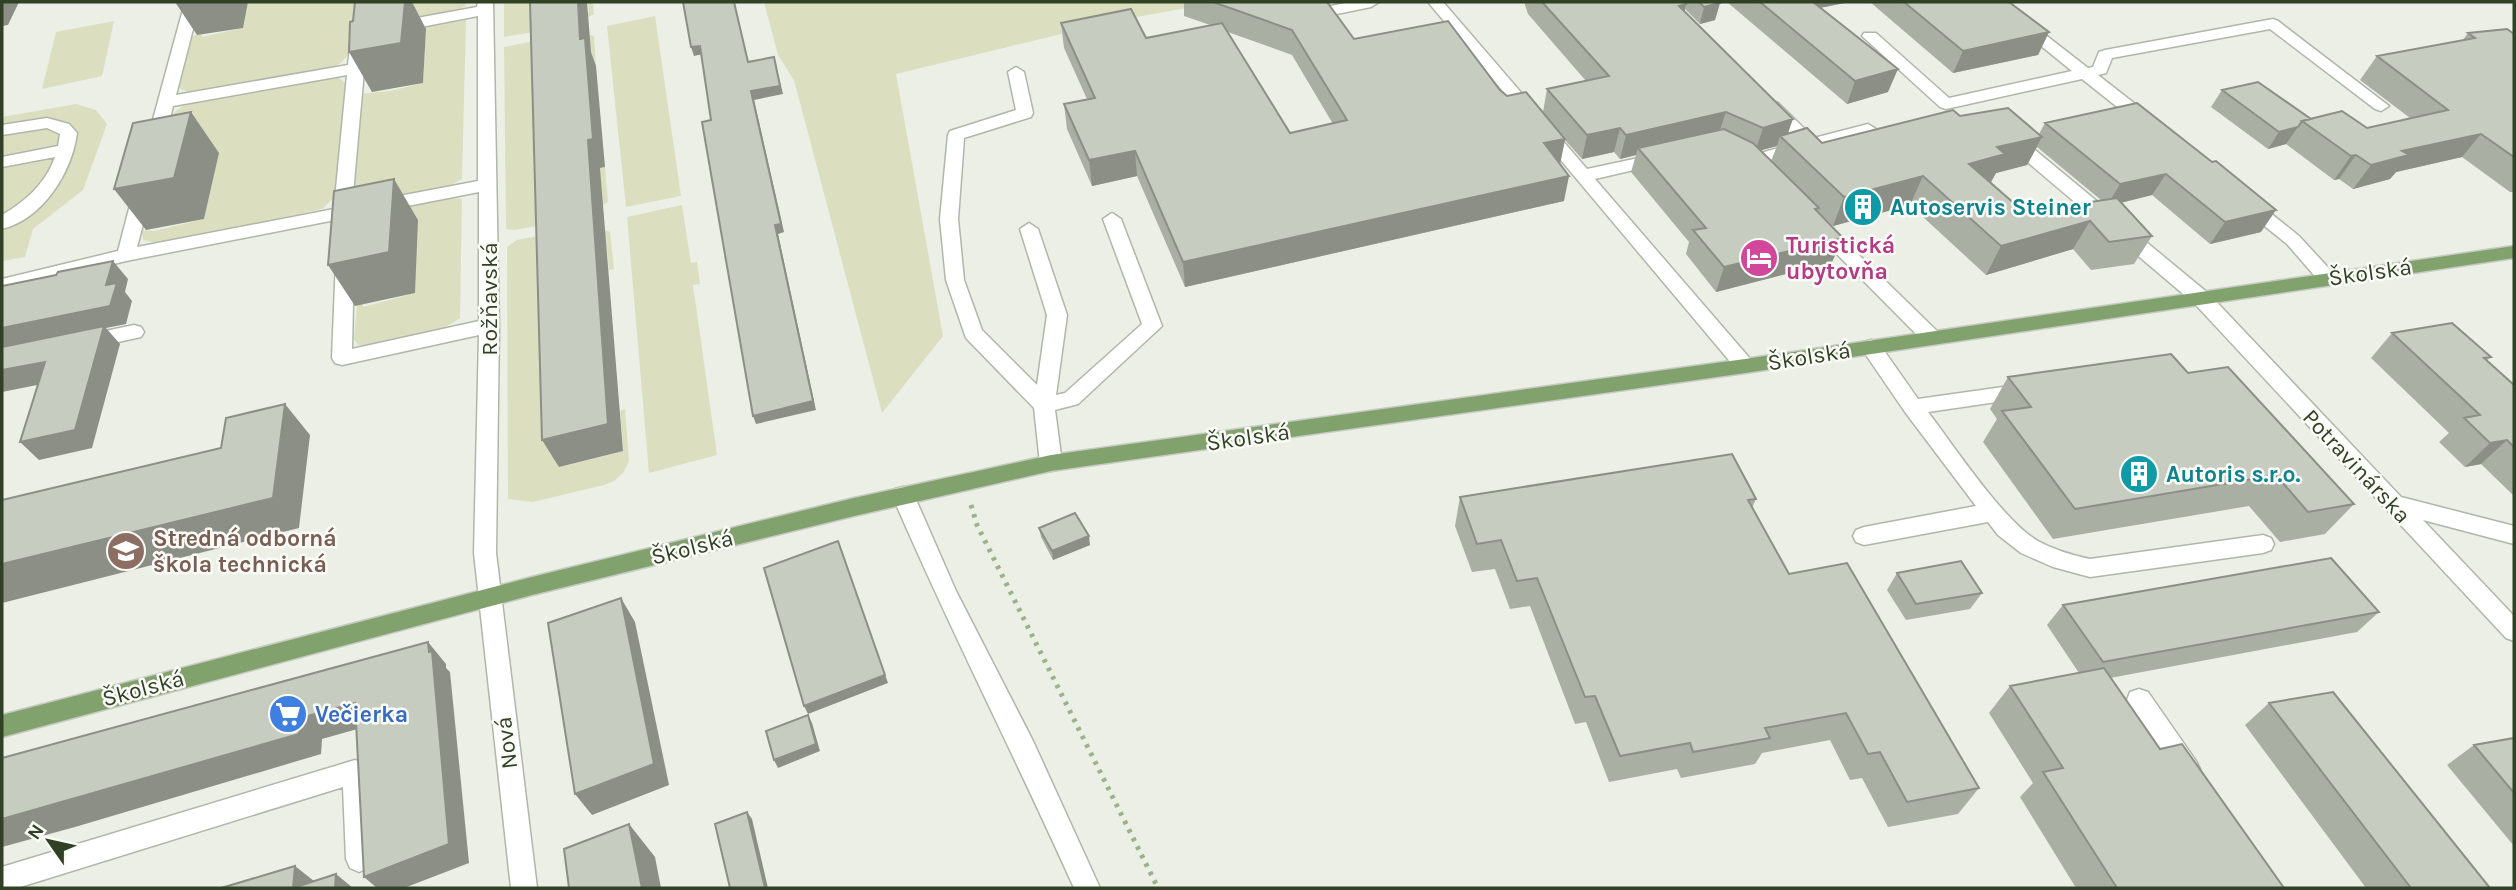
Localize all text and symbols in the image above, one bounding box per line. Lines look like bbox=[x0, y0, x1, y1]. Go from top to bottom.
building icon: Autoservis Steiner bbox=[1842, 186, 1884, 228]
place label: Autoservis Steiner bbox=[1890, 194, 2091, 221]
place label: Turistická ubytovňa bbox=[1786, 232, 1895, 285]
hotel icon: Turistická ubytovňa bbox=[1738, 237, 1780, 279]
street label: Rožňavská bbox=[476, 242, 503, 356]
street label: Školská bbox=[2327, 253, 2413, 292]
street label: Školská bbox=[1766, 337, 1852, 376]
street label: Potravinárska bbox=[2297, 404, 2416, 529]
street label: Školská bbox=[1205, 418, 1291, 457]
building icon: Autoris s.r.o. bbox=[2118, 453, 2160, 495]
place label: Autoris s.r.o. bbox=[2166, 461, 2300, 488]
street label: Školská bbox=[648, 524, 736, 571]
place label: Stredná odborná škola technická bbox=[153, 525, 337, 578]
school or university icon: Stredná odborná škola technická bbox=[105, 530, 147, 572]
street label: Školská bbox=[99, 665, 187, 712]
supermarket icon: Večierka bbox=[267, 693, 309, 735]
place label: Večierka bbox=[315, 701, 408, 728]
street label: Nová bbox=[490, 715, 523, 771]
north arrow bbox=[14, 806, 84, 876]
text: N bbox=[23, 820, 49, 844]

